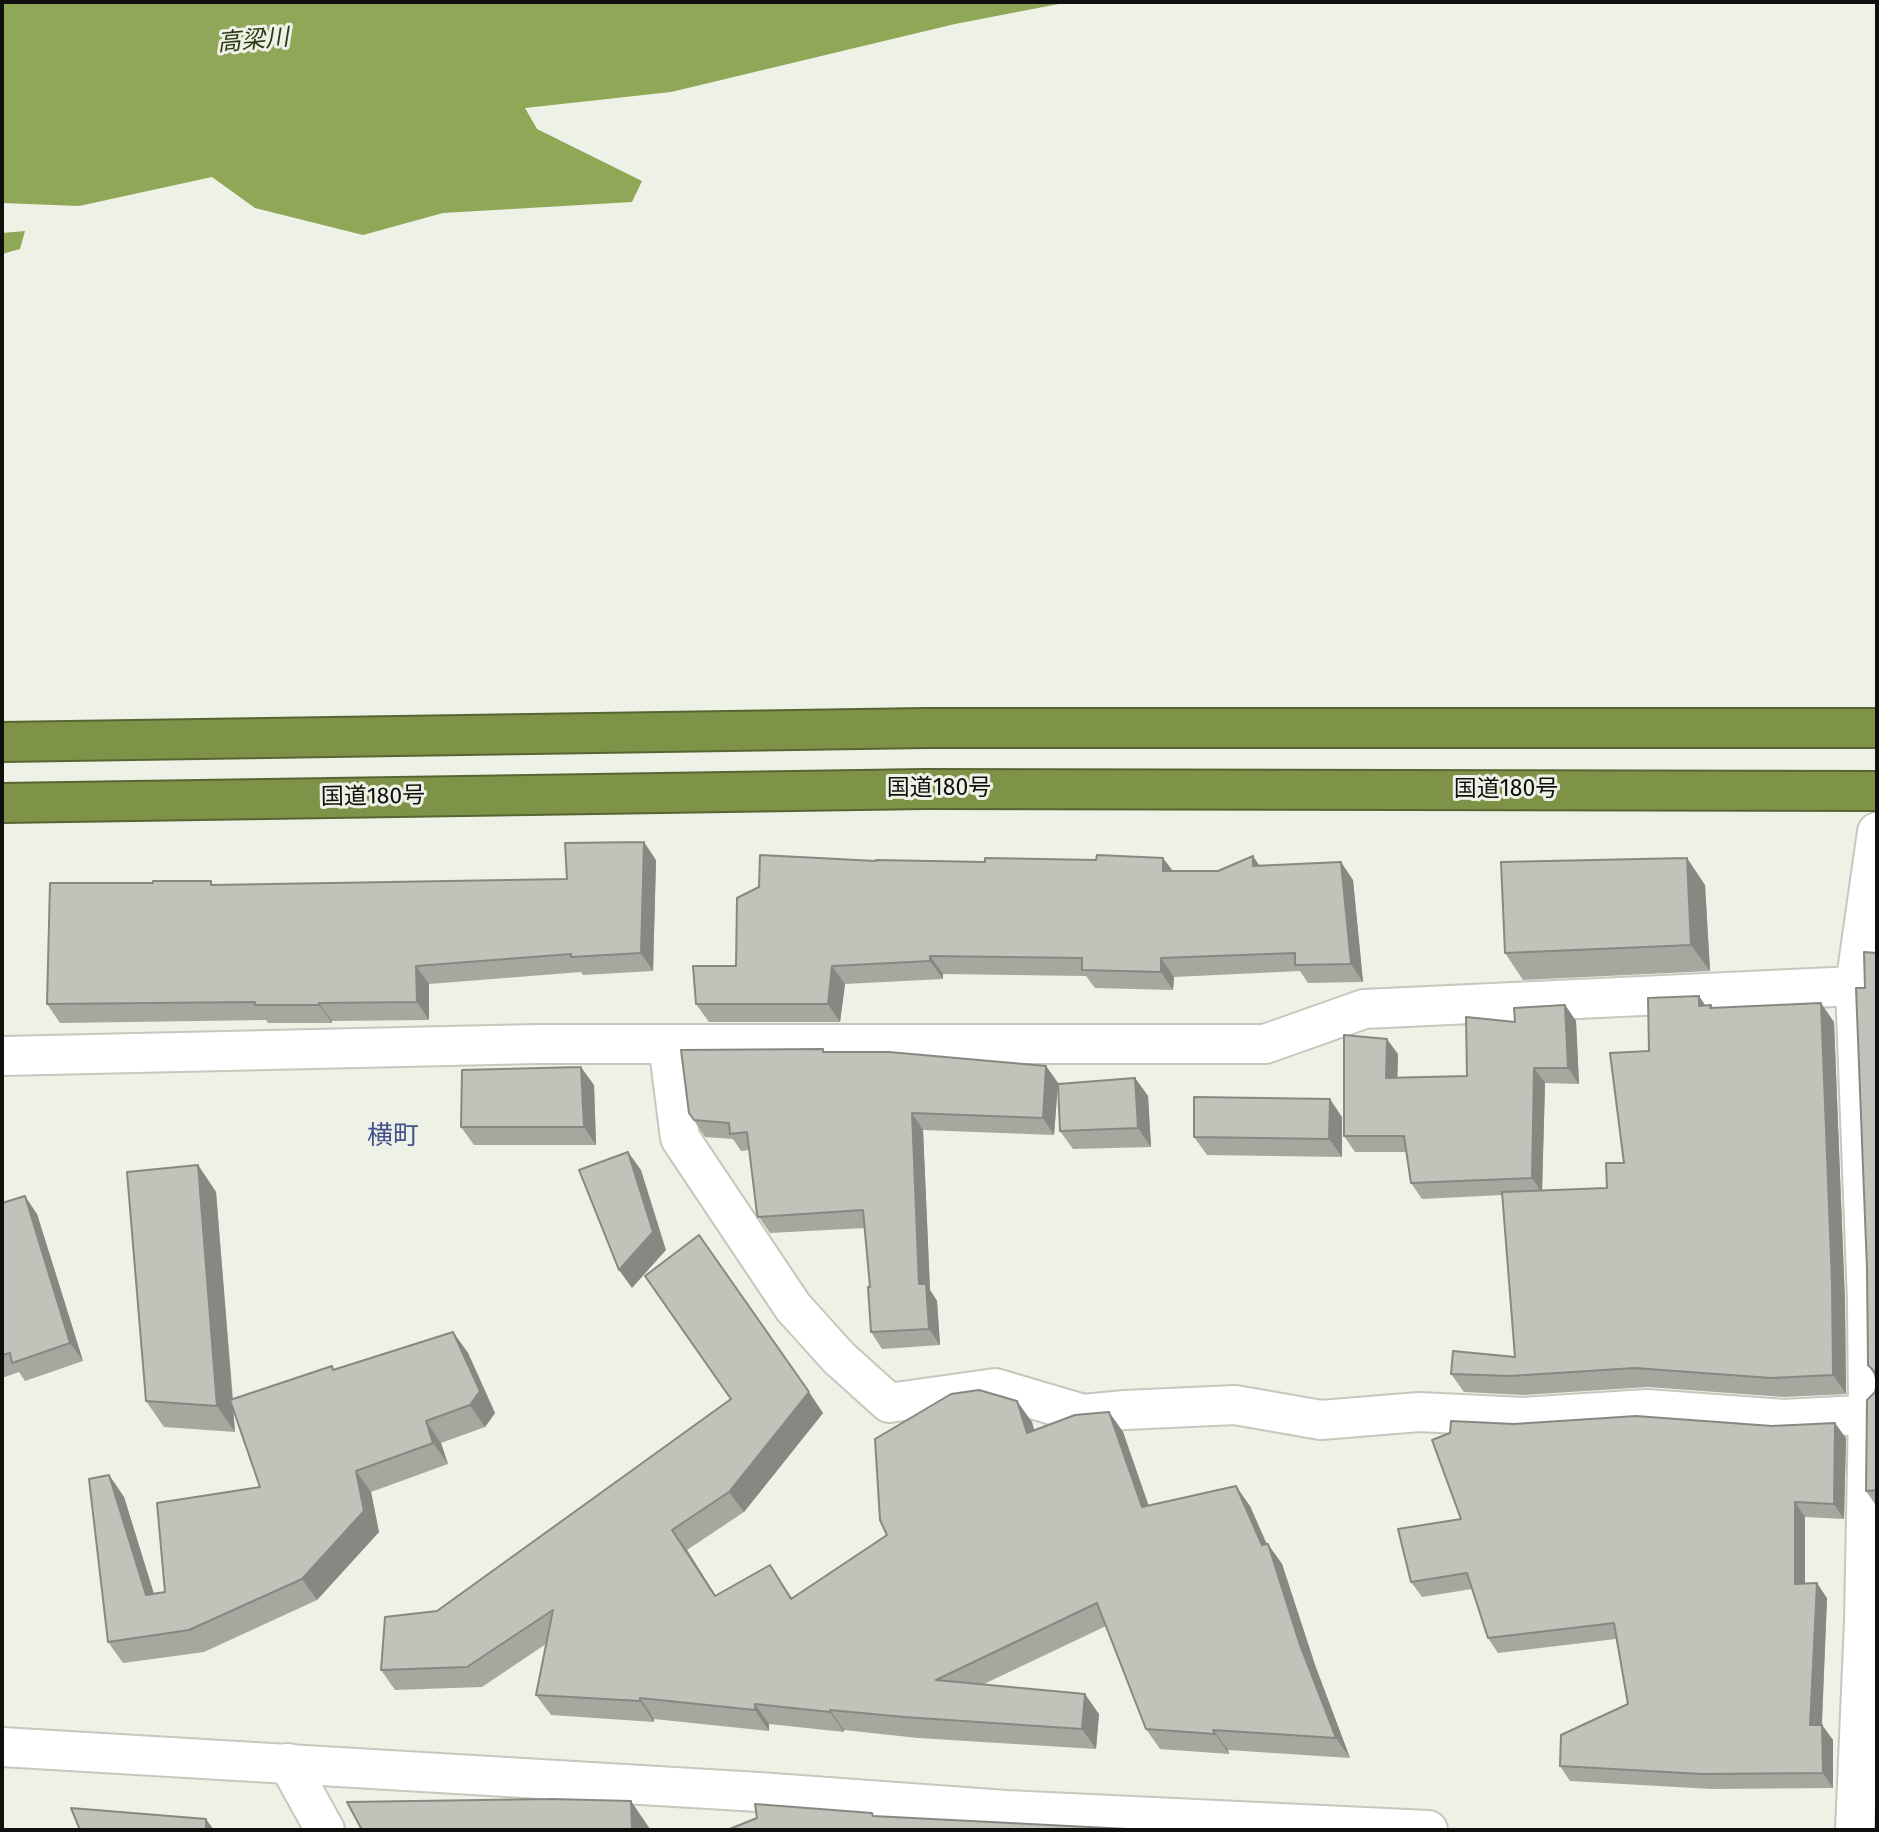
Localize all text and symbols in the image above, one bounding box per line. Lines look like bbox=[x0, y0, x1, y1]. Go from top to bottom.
water label: 高梁川 bbox=[216, 24, 290, 58]
street label: 国道180号 bbox=[887, 775, 991, 803]
street label: 国道180号 bbox=[1454, 776, 1558, 804]
street label: 国道180号 bbox=[321, 782, 425, 812]
district label: 横町 bbox=[367, 1121, 419, 1153]

